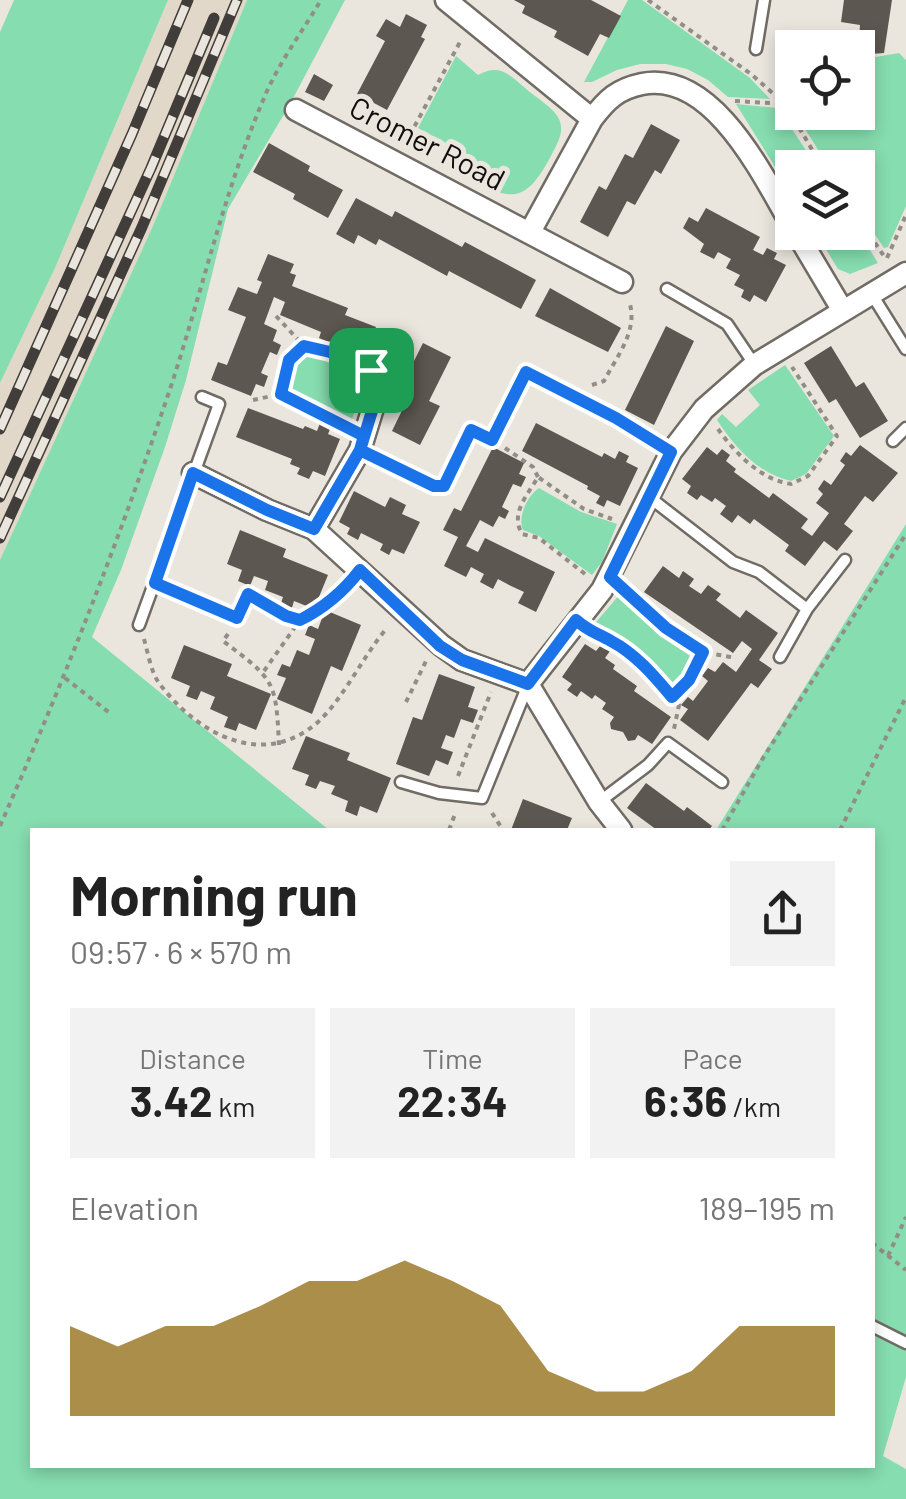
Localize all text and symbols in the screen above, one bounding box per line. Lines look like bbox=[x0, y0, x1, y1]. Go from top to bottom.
map controls bbox=[775, 30, 875, 250]
button: locate bbox=[775, 30, 875, 130]
street label: Cromer Road bbox=[344, 88, 511, 197]
button: layers bbox=[775, 150, 875, 250]
pin bbox=[329, 328, 414, 413]
icon: arrive bbox=[344, 343, 399, 398]
text: Morning run bbox=[70, 861, 358, 927]
button: share bbox=[730, 861, 835, 966]
text: 09:57 · 6 × 570 m bbox=[70, 932, 292, 970]
text: Distance bbox=[139, 1041, 246, 1075]
text: Time bbox=[422, 1041, 483, 1075]
text: Pace bbox=[682, 1041, 743, 1075]
text: 3.42 bbox=[130, 1075, 213, 1125]
text: 22:34 bbox=[397, 1075, 508, 1125]
text: 6:36 bbox=[644, 1075, 727, 1125]
text: km bbox=[213, 1089, 255, 1123]
text: /km bbox=[727, 1089, 781, 1123]
text: Elevation bbox=[70, 1188, 199, 1226]
text: 189–195 m bbox=[699, 1188, 835, 1226]

